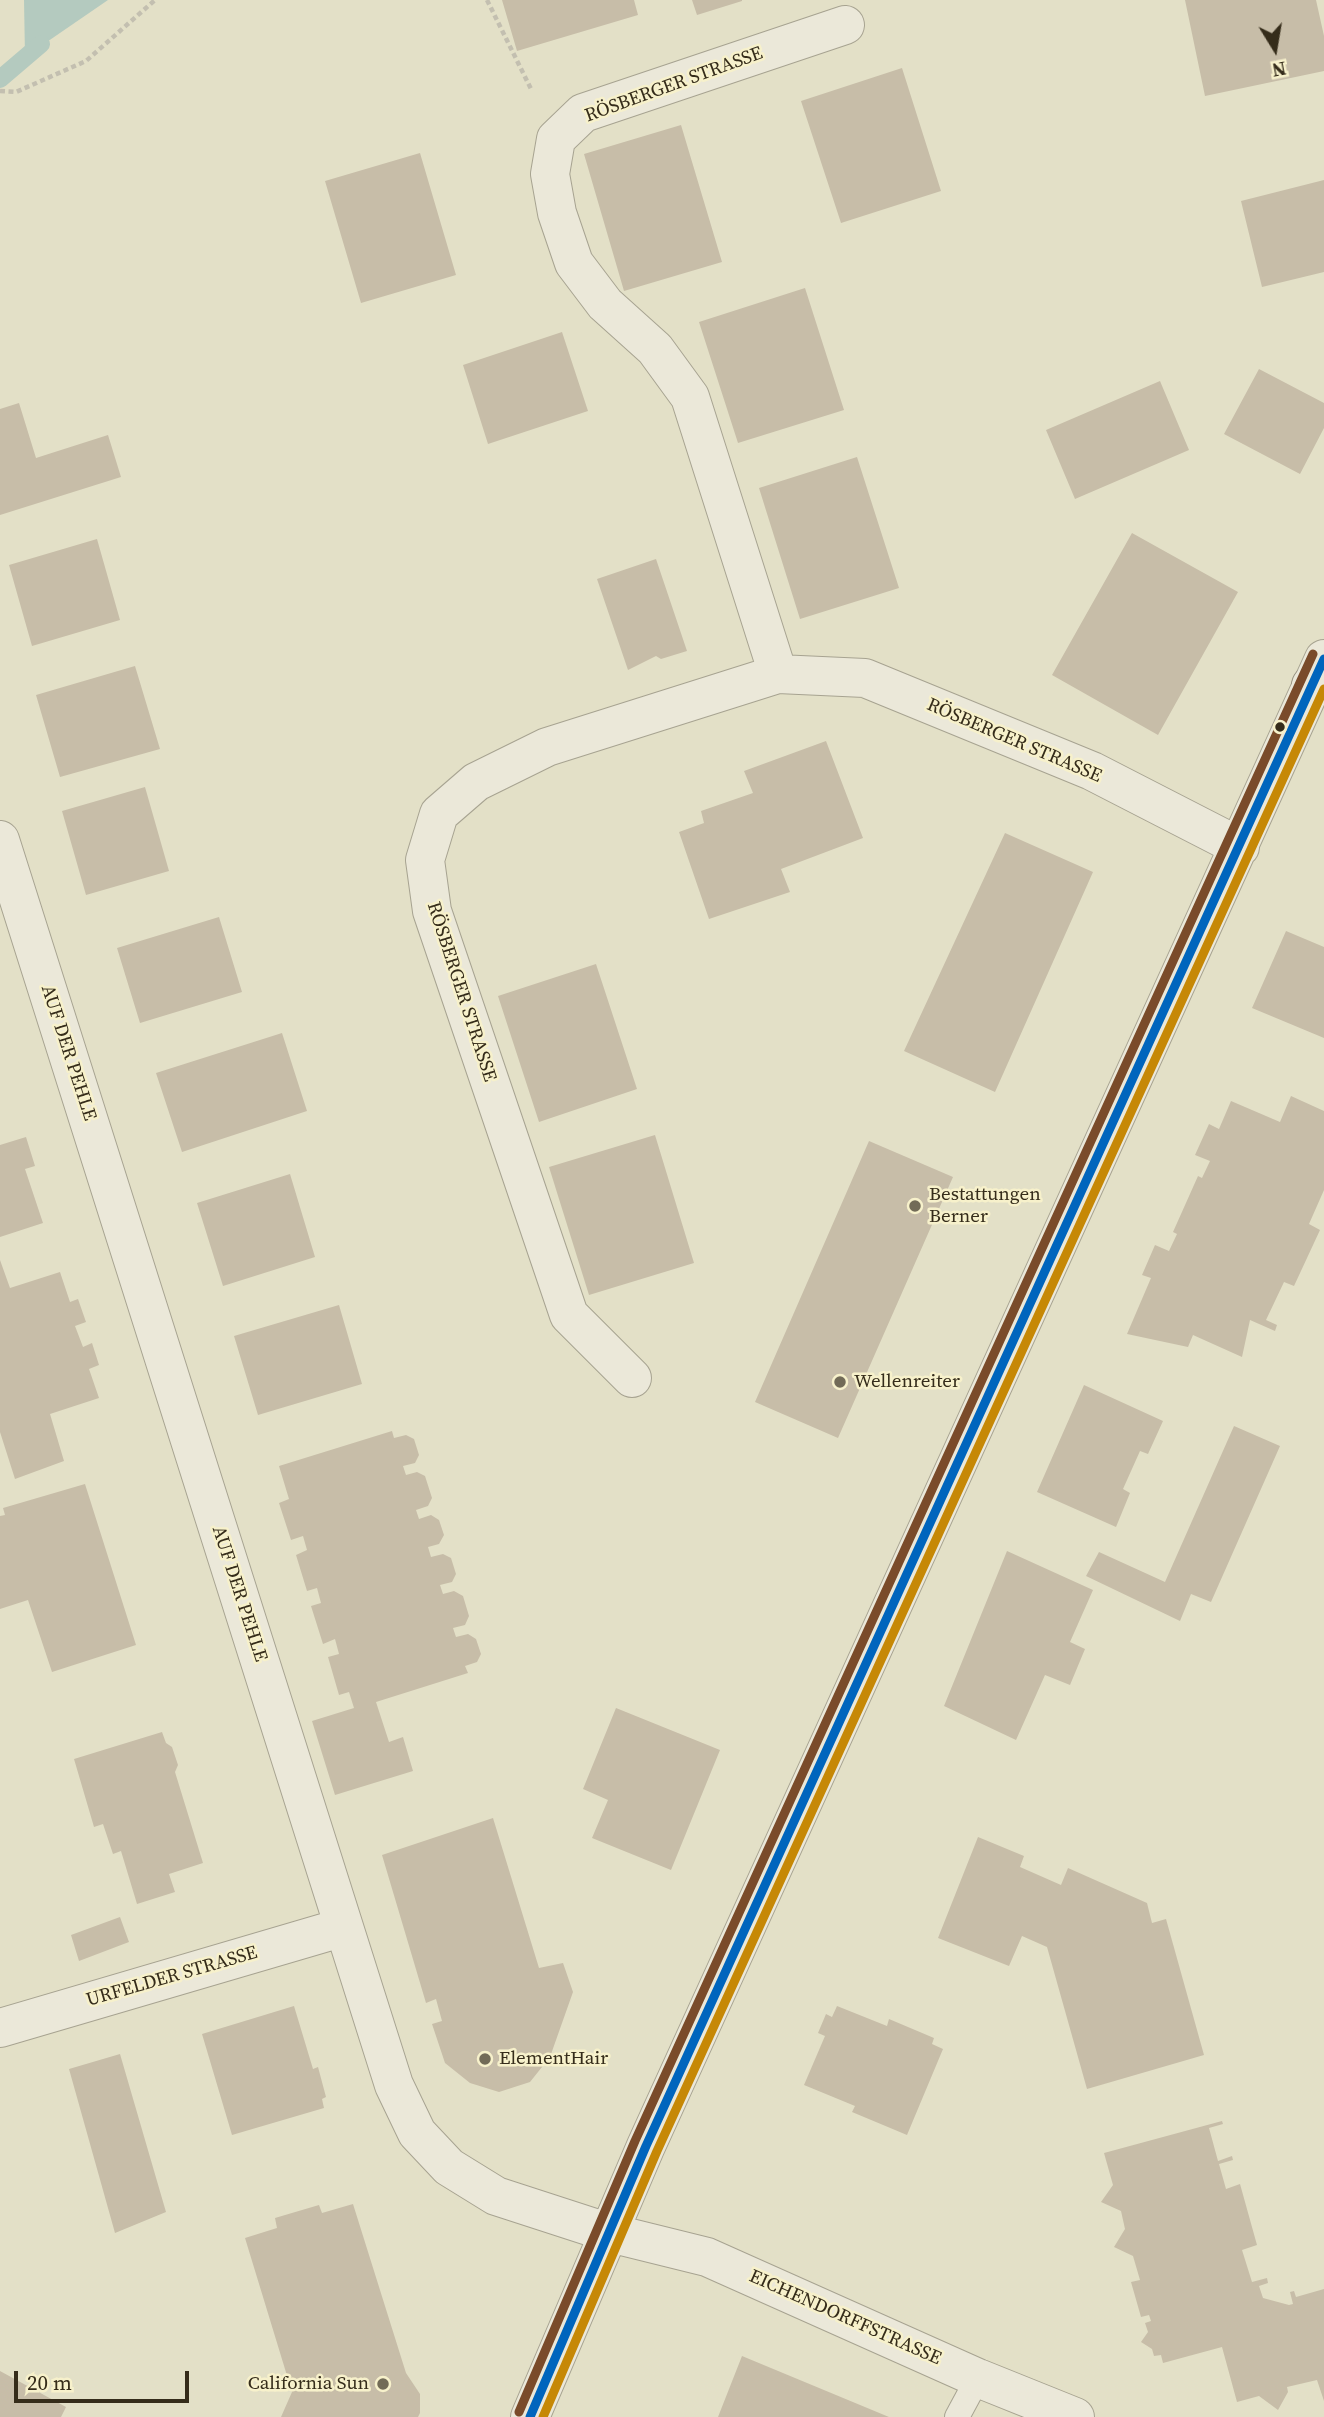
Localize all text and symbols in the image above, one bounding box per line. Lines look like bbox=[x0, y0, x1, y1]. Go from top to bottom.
north arrow bbox=[1240, 14, 1310, 84]
street label: RÖSBERGER STRASSE bbox=[582, 42, 766, 128]
text: N bbox=[1270, 56, 1288, 84]
street label: RÖSBERGER STRASSE bbox=[923, 694, 1105, 788]
unlabelled marker bbox=[1273, 720, 1287, 734]
street label: RÖSBERGER STRASSE bbox=[421, 899, 501, 1085]
street label: AUF DER PEHLE bbox=[35, 982, 101, 1124]
place label: Bestattungen Berner bbox=[929, 1184, 1041, 1228]
marker: Bestattungen Berner bbox=[907, 1198, 923, 1214]
place label: Wellenreiter bbox=[854, 1371, 960, 1393]
marker: Wellenreiter bbox=[832, 1374, 848, 1390]
street label: AUF DER PEHLE bbox=[206, 1523, 272, 1665]
street label: URFELDER STRASSE bbox=[84, 1942, 260, 2012]
place label: ElementHair bbox=[499, 2048, 608, 2070]
marker: ElementHair bbox=[477, 2051, 493, 2067]
street label: EICHENDORFFSTRASSE bbox=[745, 2265, 945, 2371]
scale bar bbox=[18, 2358, 192, 2402]
text: 20 m bbox=[27, 2368, 72, 2397]
place label: California Sun bbox=[248, 2373, 369, 2395]
marker: California Sun bbox=[375, 2376, 391, 2392]

